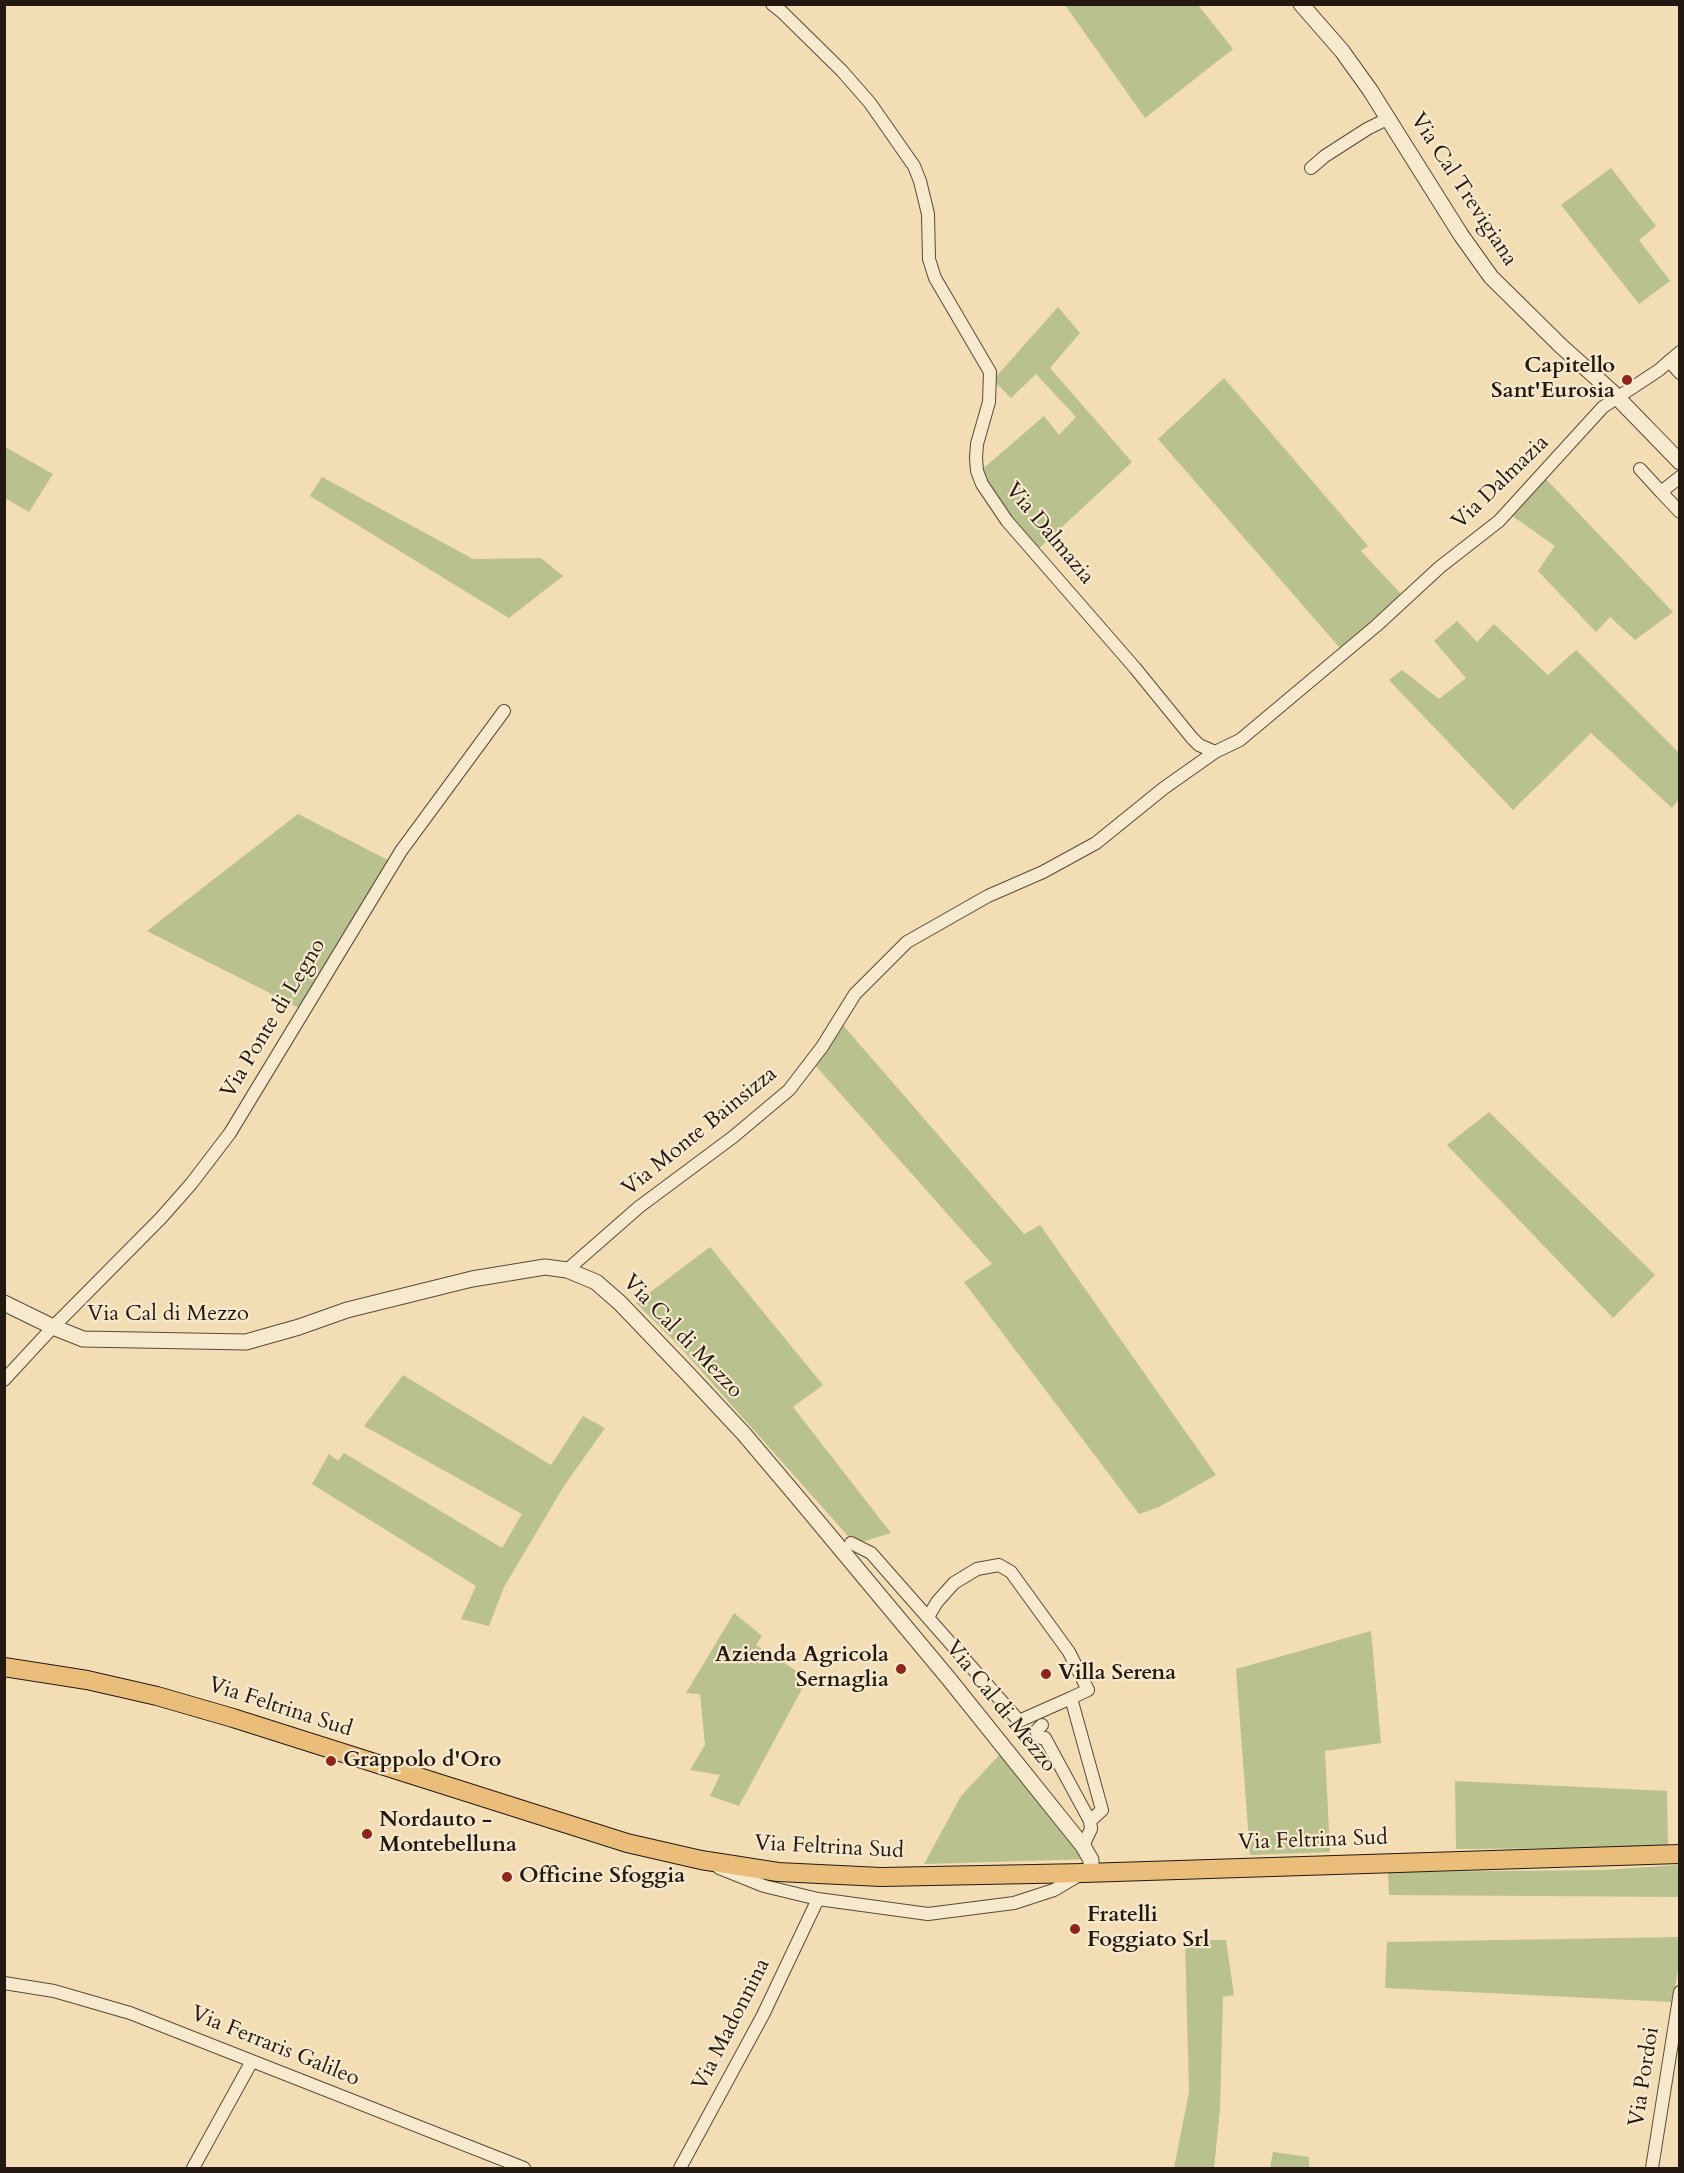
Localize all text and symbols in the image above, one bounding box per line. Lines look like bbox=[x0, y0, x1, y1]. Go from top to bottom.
street label: Via Cal Trevigiana bbox=[1404, 109, 1522, 271]
place label: Capitello Sant'Eurosia bbox=[1491, 354, 1615, 406]
marker: Capitello Sant'Eurosia bbox=[1620, 373, 1634, 387]
street label: Via Dalmazia bbox=[1447, 430, 1555, 536]
street label: Via Dalmazia bbox=[999, 478, 1099, 590]
street label: Via Ponte di Legno bbox=[216, 934, 332, 1104]
street label: Via Monte Bainsizza bbox=[617, 1061, 783, 1203]
street label: Via Cal di Mezzo bbox=[616, 1270, 748, 1404]
street label: Via Cal di Mezzo bbox=[87, 1302, 249, 1328]
street label: Via Cal di Mezzo bbox=[939, 1636, 1061, 1778]
place label: Azienda Agricola Sernaglia bbox=[715, 1643, 889, 1694]
place label: Villa Serena bbox=[1058, 1661, 1176, 1687]
marker: Azienda Agricola Sernaglia bbox=[894, 1662, 908, 1676]
marker: Villa Serena bbox=[1039, 1667, 1053, 1681]
street label: Via Feltrina Sud bbox=[205, 1672, 355, 1744]
place label: Grappolo d'Oro bbox=[343, 1748, 501, 1774]
marker: Grappolo d'Oro bbox=[324, 1754, 338, 1768]
place label: Nordauto - Montebelluna bbox=[379, 1808, 517, 1860]
street label: Via Feltrina Sud bbox=[1238, 1825, 1388, 1857]
marker: Nordauto - Montebelluna bbox=[360, 1827, 374, 1841]
street label: Via Feltrina Sud bbox=[754, 1831, 904, 1865]
place label: Officine Sfoggia bbox=[519, 1864, 685, 1890]
marker: Officine Sfoggia bbox=[500, 1870, 514, 1884]
place label: Fratelli Foggiato Srl bbox=[1087, 1903, 1209, 1954]
marker: Fratelli Foggiato Srl bbox=[1068, 1922, 1082, 1936]
street label: Via Madonnina bbox=[687, 1954, 777, 2096]
street label: Via Ferraris Galileo bbox=[187, 2001, 363, 2093]
street label: Via Pordoi bbox=[1624, 2025, 1666, 2129]

